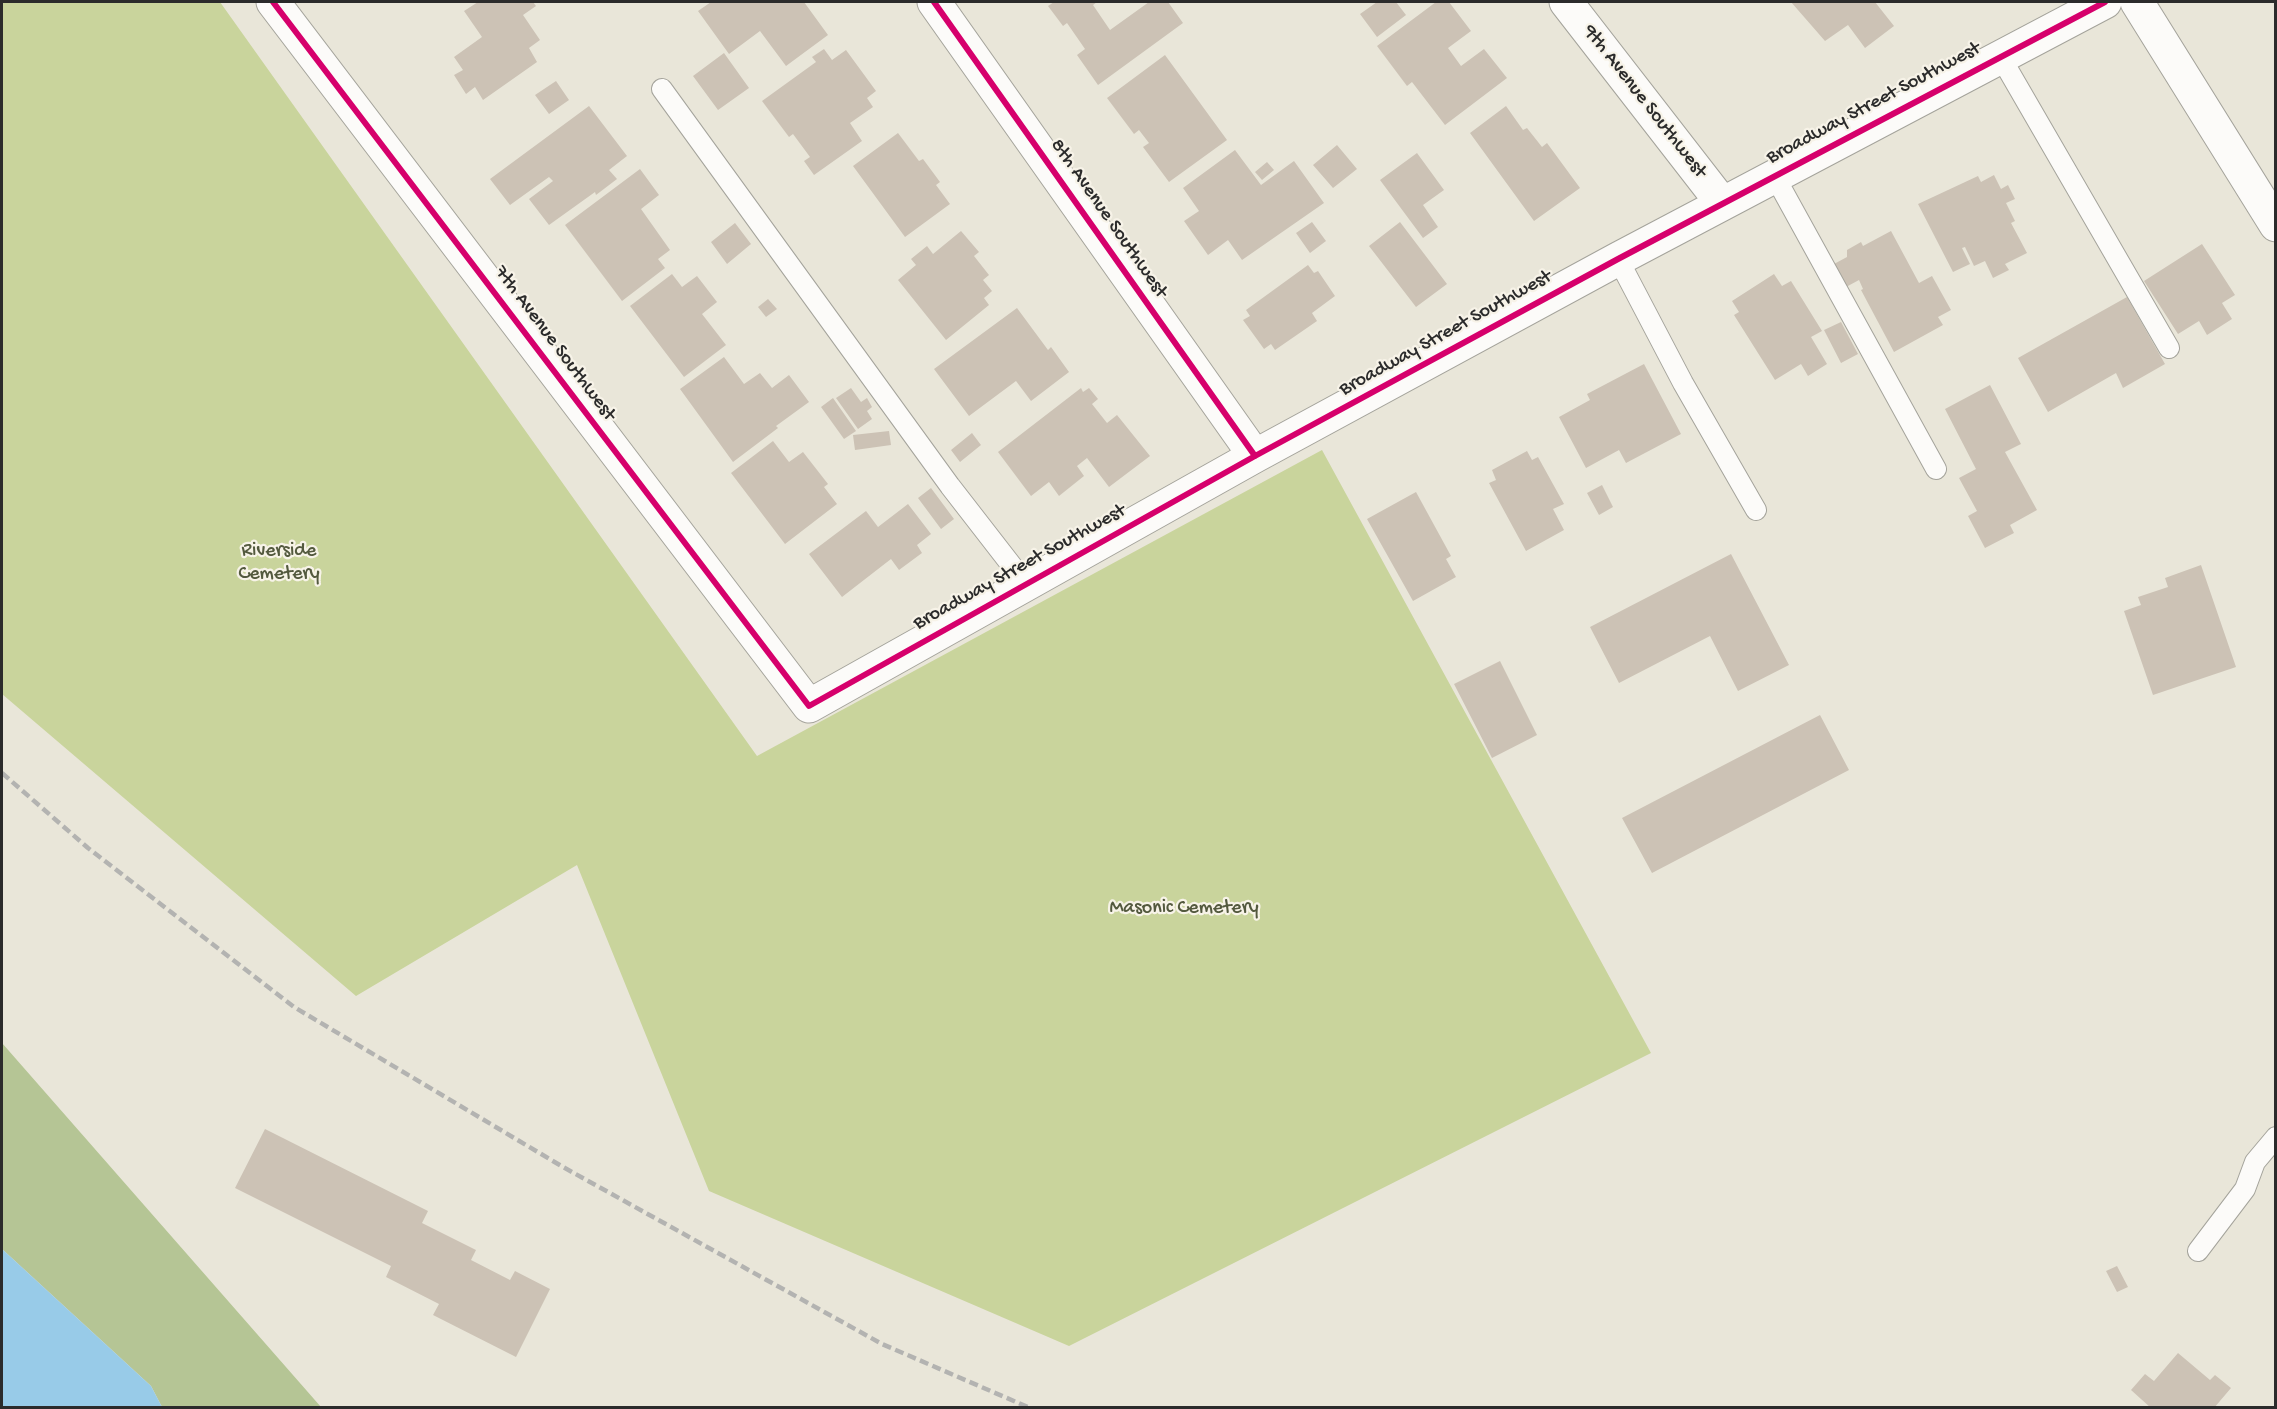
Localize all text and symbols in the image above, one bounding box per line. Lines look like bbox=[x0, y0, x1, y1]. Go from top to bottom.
street label: 9th Avenue Southwest bbox=[1577, 21, 1711, 183]
street label: Broadway Street Southwest bbox=[1763, 37, 1985, 171]
street label: 8th Avenue Southwest bbox=[1044, 135, 1172, 303]
street label: 7th Avenue Southwest bbox=[488, 262, 620, 426]
street label: Broadway Street Southwest bbox=[1336, 266, 1556, 402]
street label: Broadway Street Southwest bbox=[910, 500, 1130, 636]
park label: Riverside Cemetery bbox=[238, 540, 320, 587]
park label: Masonic Cemetery bbox=[1109, 897, 1259, 921]

